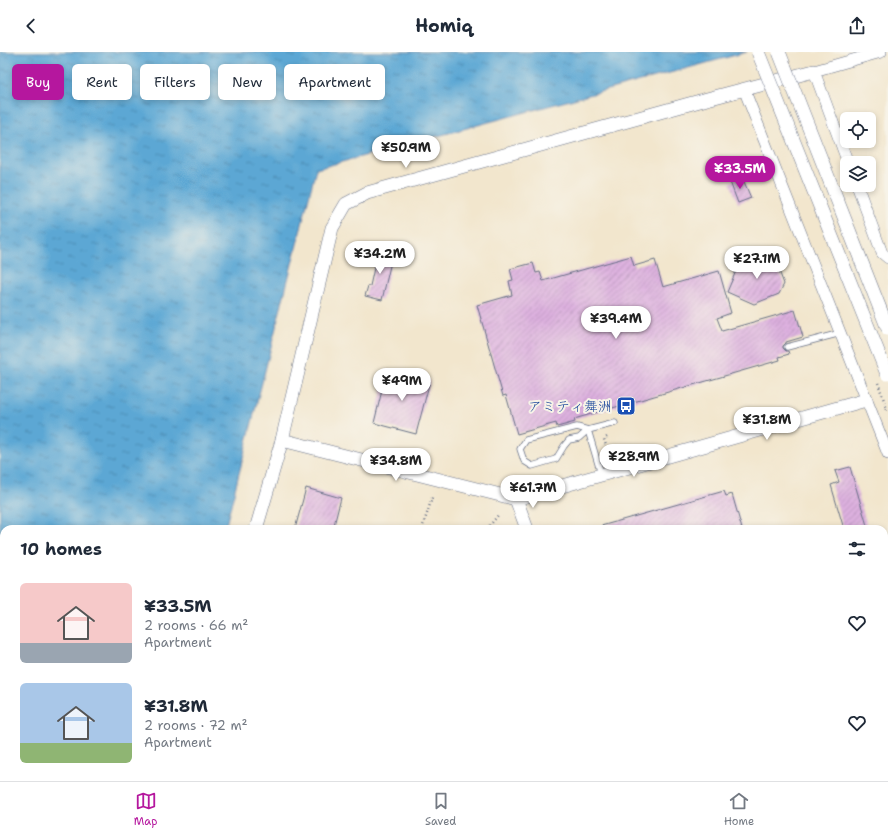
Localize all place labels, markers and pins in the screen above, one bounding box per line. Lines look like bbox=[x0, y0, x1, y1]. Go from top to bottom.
pin: ¥50.9M bbox=[373, 135, 439, 169]
pin: ¥33.5M bbox=[707, 156, 773, 190]
pin: ¥34.2M bbox=[347, 241, 413, 275]
pin: ¥27.1M bbox=[724, 246, 790, 280]
pin: ¥39.4M bbox=[583, 306, 649, 340]
pin: ¥49M bbox=[378, 368, 426, 402]
bus stop icon: アミティ舞洲 bbox=[615, 395, 637, 417]
place label: アミティ舞洲 bbox=[528, 397, 612, 415]
pin: ¥31.8M bbox=[734, 407, 800, 441]
pin: ¥28.9M bbox=[601, 444, 667, 478]
pin: ¥34.8M bbox=[363, 448, 429, 482]
pin: ¥61.7M bbox=[500, 475, 566, 509]

